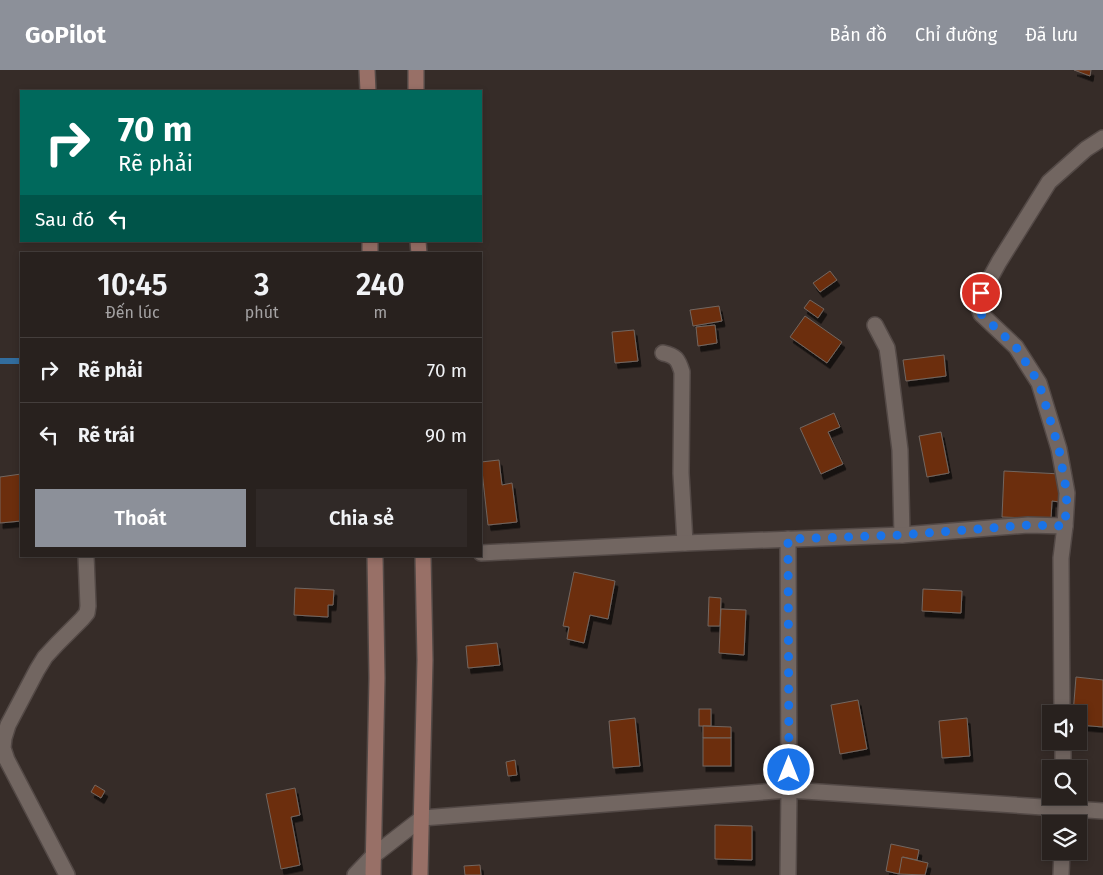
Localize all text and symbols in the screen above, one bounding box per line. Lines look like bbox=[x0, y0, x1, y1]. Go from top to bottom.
text: GoPilot bbox=[25, 21, 106, 49]
text: Bản đồ bbox=[830, 24, 887, 46]
text: Chỉ đường bbox=[915, 24, 997, 46]
text: Đã lưu bbox=[1025, 24, 1078, 46]
text: 70 m bbox=[118, 108, 192, 150]
icon: right bbox=[35, 110, 100, 175]
text: Rẽ phải bbox=[118, 150, 193, 177]
icon: left bbox=[104, 205, 132, 233]
text: Sau đó bbox=[35, 208, 94, 231]
text: 10:45 bbox=[97, 267, 168, 303]
text: 3 bbox=[254, 267, 270, 303]
text: 240 bbox=[356, 267, 405, 303]
pin bbox=[960, 272, 1002, 314]
icon: arrive bbox=[967, 279, 995, 307]
text: Đến lúc bbox=[105, 303, 160, 322]
text: phút bbox=[245, 303, 279, 322]
text: m bbox=[374, 303, 387, 322]
icon: right bbox=[35, 356, 63, 384]
text: Rẽ phải bbox=[78, 359, 143, 382]
text: 70 m bbox=[427, 359, 467, 382]
icon: left bbox=[35, 421, 63, 449]
text: Rẽ trái bbox=[78, 424, 135, 447]
text: 90 m bbox=[425, 424, 467, 447]
button: Thoát bbox=[35, 489, 246, 547]
button: Chia sẻ bbox=[256, 489, 467, 547]
map controls bbox=[1042, 705, 1087, 860]
button: sound bbox=[1042, 705, 1087, 750]
position arrow bbox=[762, 743, 814, 795]
button: search bbox=[1042, 760, 1087, 805]
button: layers bbox=[1042, 815, 1087, 860]

